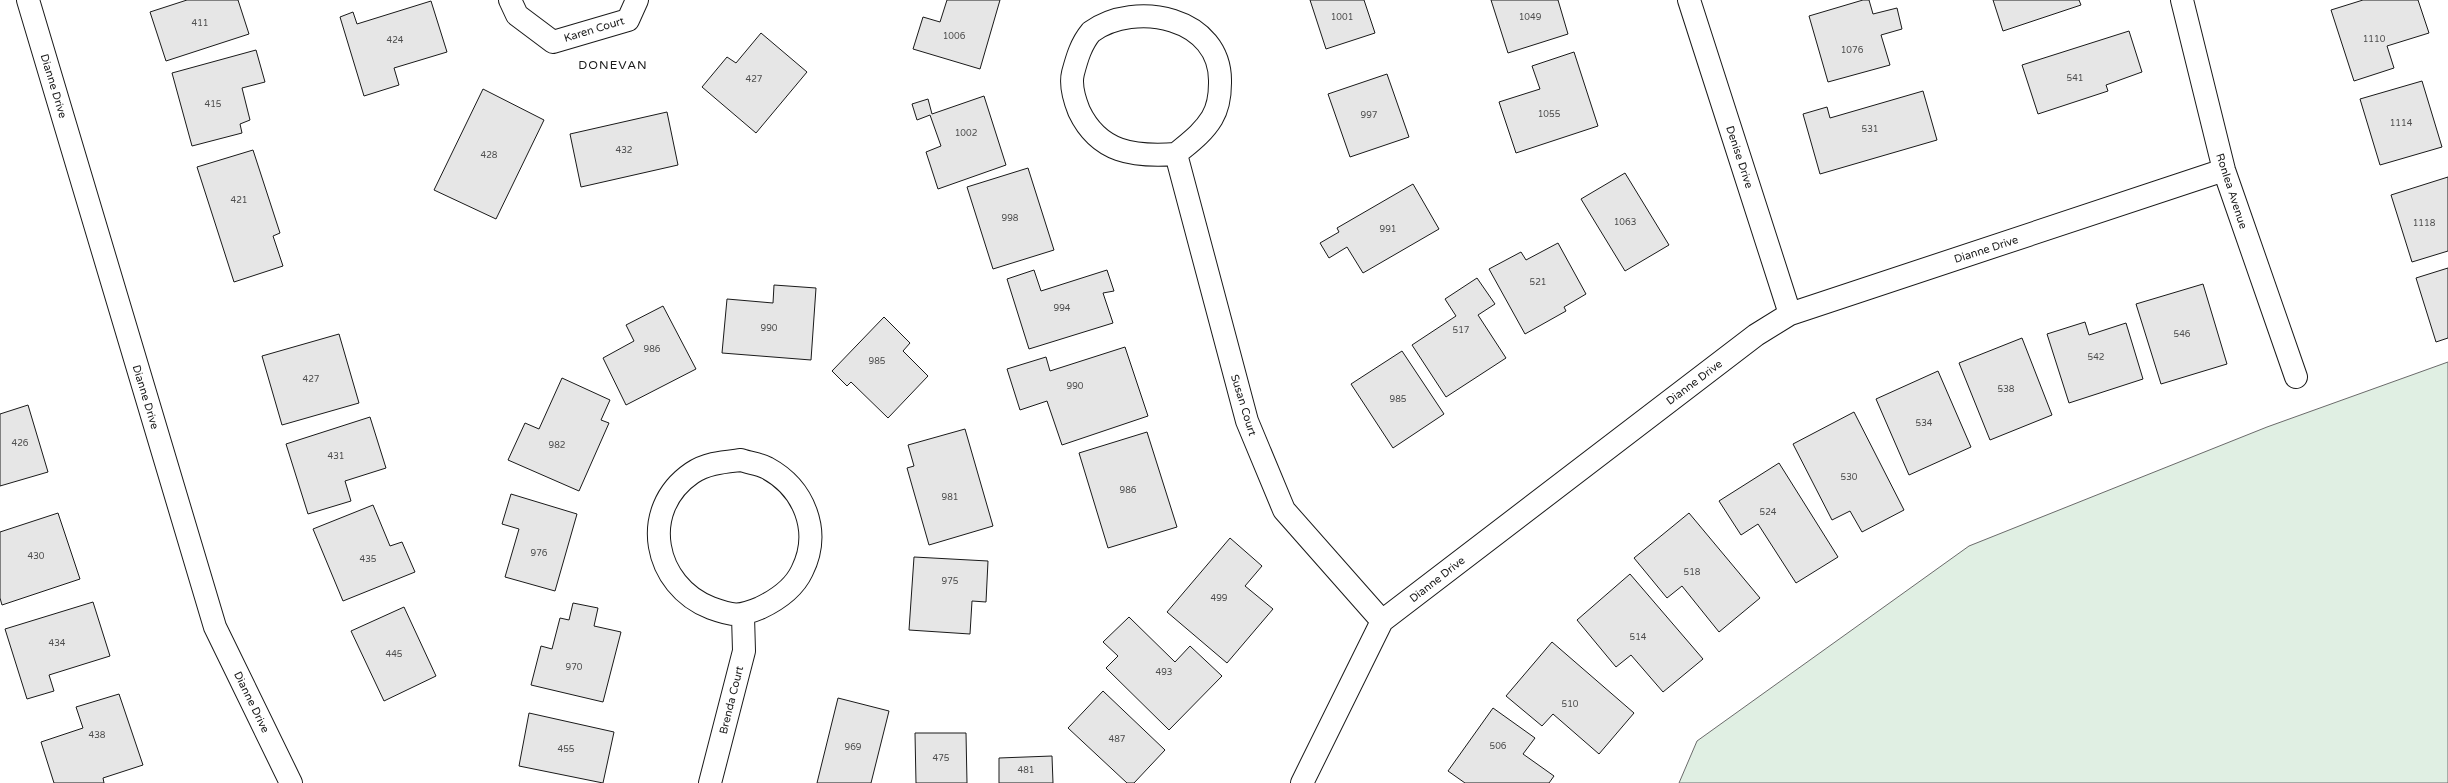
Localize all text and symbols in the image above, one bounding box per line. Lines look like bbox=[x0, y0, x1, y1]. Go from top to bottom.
house number: 1001 bbox=[1331, 12, 1353, 23]
house number: 1049 bbox=[1519, 12, 1542, 23]
street label: Karen Court bbox=[562, 14, 626, 45]
house number: 411 bbox=[192, 18, 208, 29]
house number: 1006 bbox=[943, 31, 966, 42]
house number: 1110 bbox=[2363, 34, 2386, 45]
house number: 424 bbox=[387, 35, 404, 46]
house number: 1076 bbox=[1841, 45, 1864, 56]
street label: Dianne Drive bbox=[38, 52, 69, 120]
district label: DONEVAN bbox=[578, 58, 648, 72]
house number: 541 bbox=[2067, 73, 2083, 84]
house number: 427 bbox=[746, 74, 763, 85]
house number: 415 bbox=[205, 99, 222, 110]
house number: 1055 bbox=[1538, 109, 1561, 120]
house number: 997 bbox=[1361, 110, 1378, 121]
house number: 1114 bbox=[2390, 118, 2413, 129]
street label: Denise Drive bbox=[1723, 124, 1756, 190]
house number: 531 bbox=[1862, 124, 1878, 135]
house number: 1002 bbox=[955, 128, 977, 139]
house number: 432 bbox=[616, 145, 632, 156]
house number: 428 bbox=[481, 150, 498, 161]
street label: Ronlea Avenue bbox=[2213, 152, 2250, 231]
house number: 421 bbox=[231, 195, 247, 206]
house number: 998 bbox=[1002, 213, 1019, 224]
house number: 1063 bbox=[1614, 217, 1636, 228]
house number: 1118 bbox=[2413, 218, 2436, 229]
house number: 991 bbox=[1380, 224, 1396, 235]
street label: Dianne Drive bbox=[1952, 233, 2020, 266]
house number: 521 bbox=[1530, 277, 1546, 288]
house number: 994 bbox=[1054, 303, 1071, 314]
house number: 990 bbox=[761, 323, 778, 334]
house number: 517 bbox=[1453, 325, 1470, 336]
house number: 546 bbox=[2174, 329, 2191, 340]
house number: 986 bbox=[644, 344, 661, 355]
house number: 542 bbox=[2088, 352, 2104, 363]
house number: 985 bbox=[869, 356, 886, 367]
street label: Dianne Drive bbox=[1664, 357, 1725, 408]
street label: Dianne Drive bbox=[130, 363, 161, 431]
street label: Susan Court bbox=[1228, 373, 1259, 437]
house number: 427 bbox=[303, 374, 320, 385]
house number: 990 bbox=[1067, 381, 1084, 392]
house number: 538 bbox=[1998, 384, 2015, 395]
house number: 985 bbox=[1390, 394, 1407, 405]
house number: 534 bbox=[1916, 418, 1933, 429]
house number: 426 bbox=[12, 438, 29, 449]
house number: 982 bbox=[549, 440, 565, 451]
house number: 431 bbox=[328, 451, 344, 462]
house number: 530 bbox=[1841, 472, 1858, 483]
house number: 986 bbox=[1120, 485, 1137, 496]
house number: 981 bbox=[942, 492, 958, 503]
house number: 524 bbox=[1760, 507, 1777, 518]
house number: 976 bbox=[531, 548, 548, 559]
house number: 430 bbox=[28, 551, 45, 562]
house number: 435 bbox=[360, 554, 377, 565]
street label: Dianne Drive bbox=[1407, 554, 1468, 605]
house number: 518 bbox=[1684, 567, 1701, 578]
house number: 975 bbox=[942, 576, 959, 587]
house number: 499 bbox=[1211, 593, 1228, 604]
house number: 514 bbox=[1630, 632, 1647, 643]
house number: 434 bbox=[49, 638, 66, 649]
house number: 445 bbox=[386, 649, 403, 660]
house number: 970 bbox=[566, 662, 583, 673]
street label: Brenda Court bbox=[717, 665, 746, 736]
house number: 493 bbox=[1156, 667, 1172, 678]
street label: Dianne Drive bbox=[231, 669, 272, 735]
house number: 510 bbox=[1562, 699, 1579, 710]
house number: 438 bbox=[89, 730, 106, 741]
house number: 487 bbox=[1109, 734, 1126, 745]
house number: 506 bbox=[1490, 741, 1507, 752]
house number: 969 bbox=[845, 742, 862, 753]
house number: 455 bbox=[558, 744, 575, 755]
house number: 475 bbox=[933, 753, 950, 764]
house number: 481 bbox=[1018, 765, 1034, 776]

